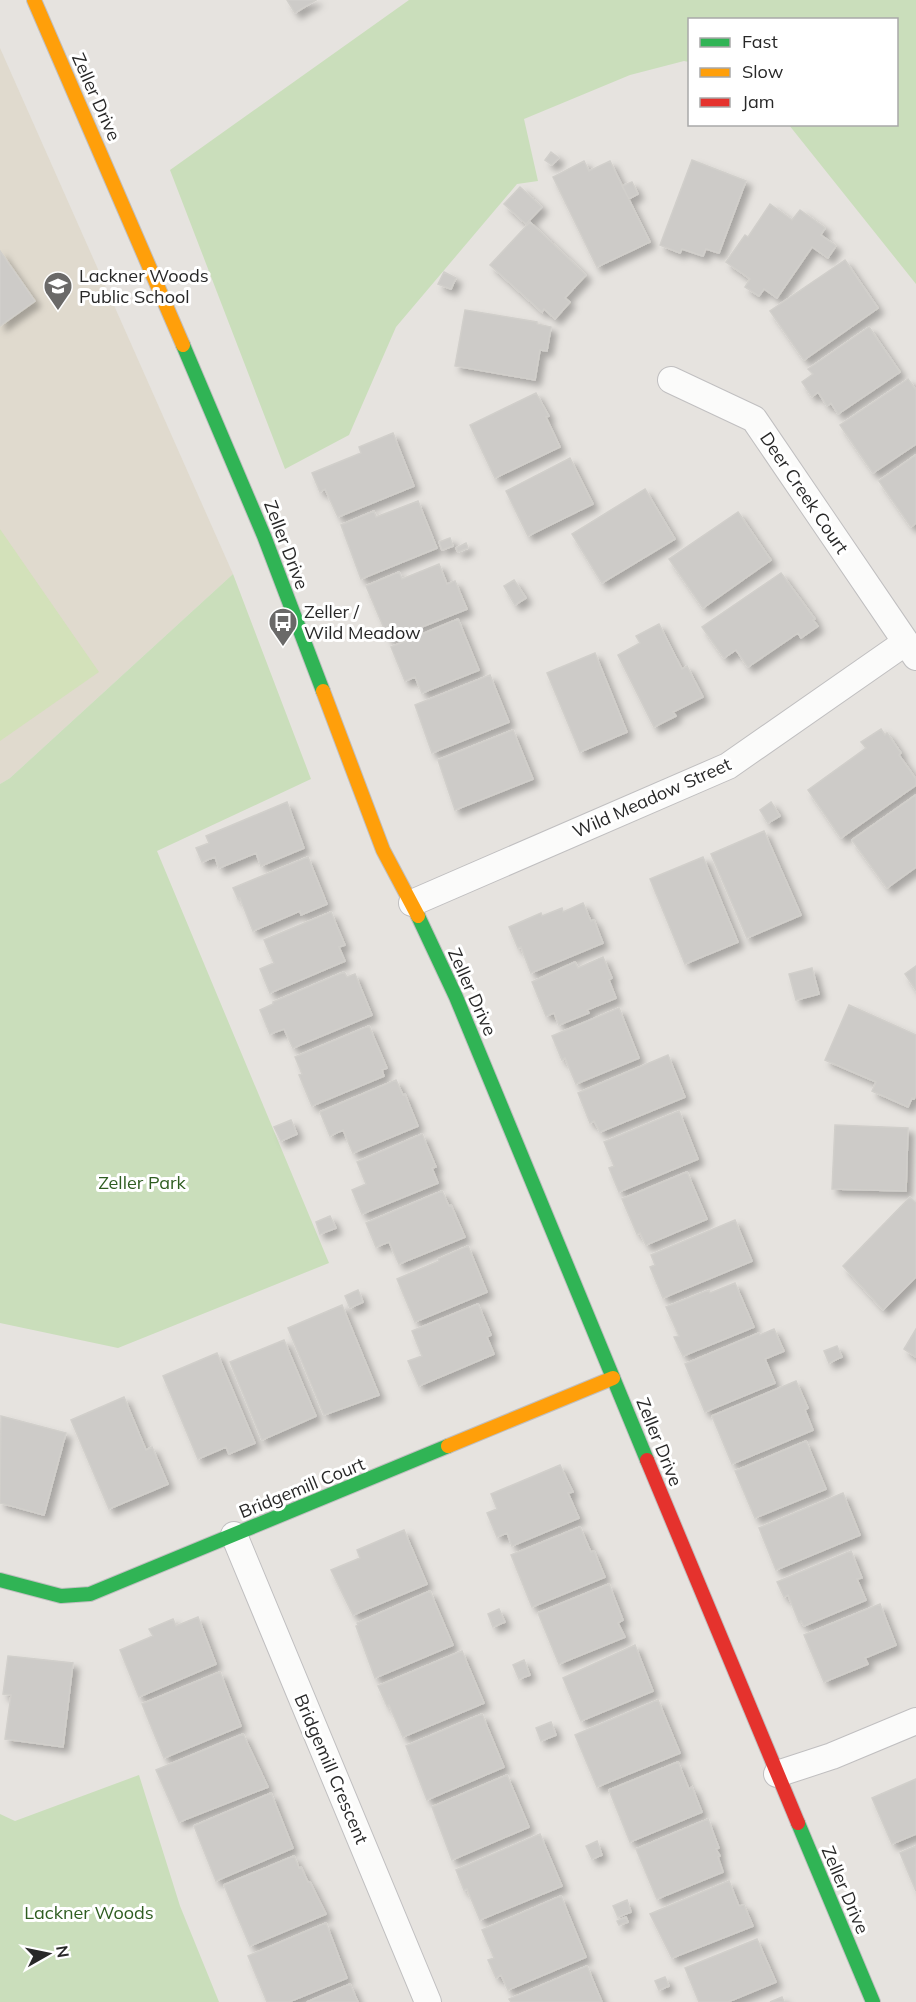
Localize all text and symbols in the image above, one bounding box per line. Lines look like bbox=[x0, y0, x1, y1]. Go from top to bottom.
legend bbox=[688, 18, 898, 126]
text: Fast bbox=[742, 30, 778, 53]
street label: Zeller Drive bbox=[67, 49, 126, 144]
text: Slow bbox=[742, 60, 784, 83]
text: Jam bbox=[742, 90, 775, 113]
place label: Lackner Woods Public School bbox=[79, 264, 209, 308]
school or university icon: Lackner Woods Public School bbox=[42, 270, 74, 312]
street label: Deer Creek Court bbox=[755, 427, 854, 558]
street label: Zeller Drive bbox=[259, 497, 314, 593]
place label: Zeller / Wild Meadow bbox=[304, 600, 421, 644]
bus stop icon: Zeller / Wild Meadow bbox=[267, 606, 299, 648]
street label: Wild Meadow Street bbox=[569, 752, 735, 843]
street label: Zeller Drive bbox=[443, 944, 502, 1039]
park label: Zeller Park bbox=[98, 1171, 187, 1194]
street label: Zeller Drive bbox=[631, 1394, 688, 1489]
street label: Bridgemill Court bbox=[236, 1452, 368, 1523]
street label: Bridgemill Crescent bbox=[289, 1690, 373, 1847]
street label: Zeller Drive bbox=[817, 1842, 874, 1937]
park label: Lackner Woods bbox=[24, 1901, 154, 1924]
north arrow bbox=[18, 1924, 78, 1984]
text: N bbox=[52, 1944, 74, 1959]

